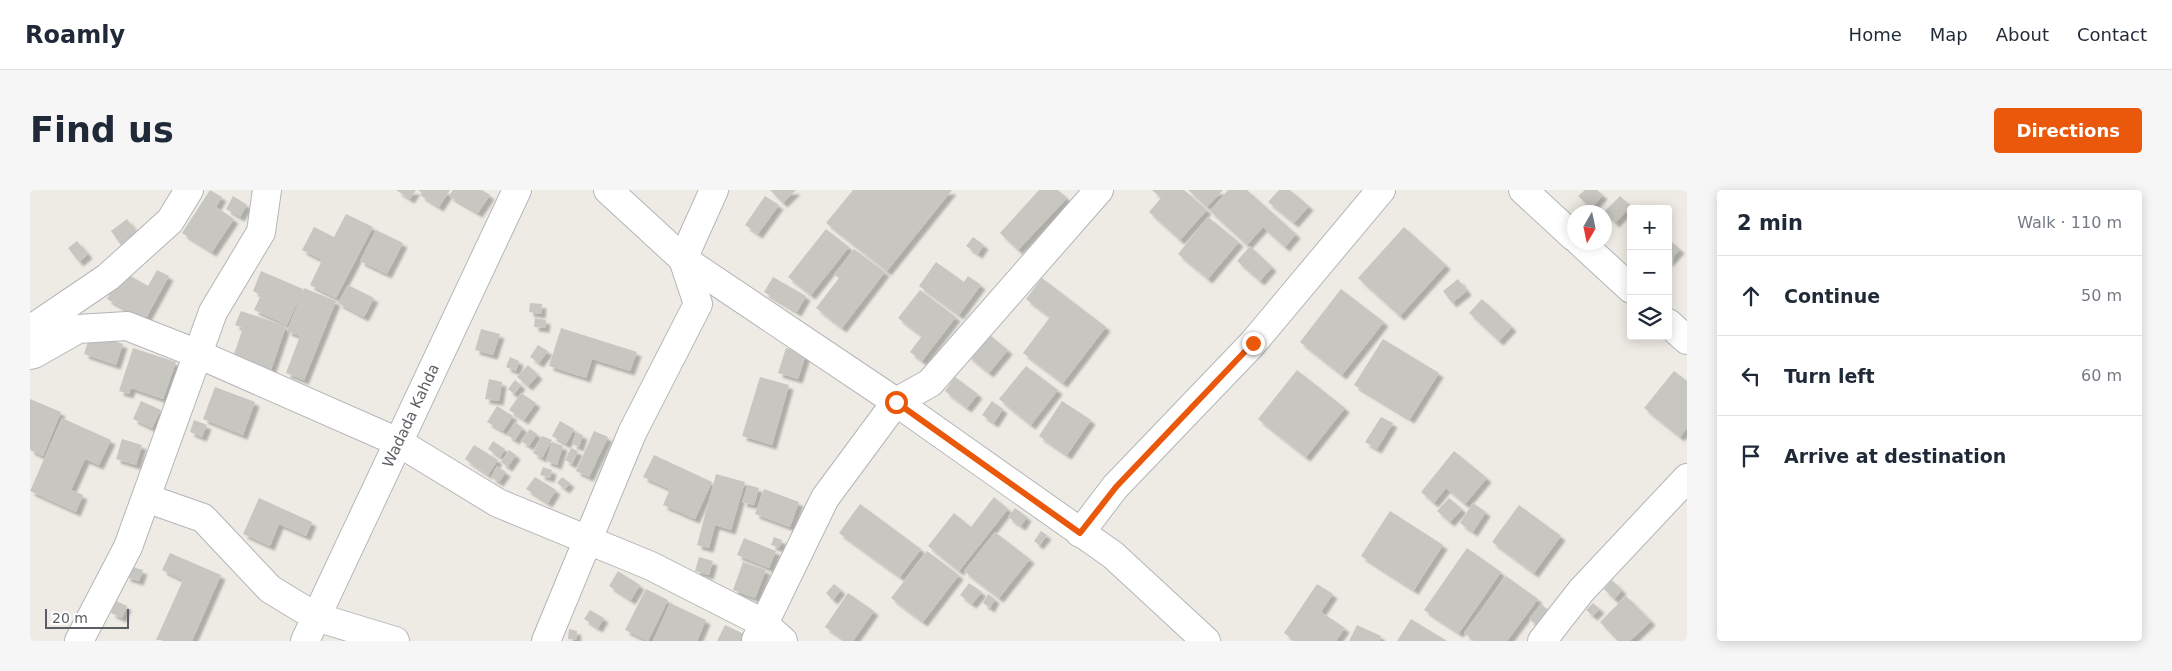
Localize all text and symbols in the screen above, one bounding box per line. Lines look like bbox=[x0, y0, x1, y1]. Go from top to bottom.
text: Roamly bbox=[25, 21, 125, 49]
text: Home bbox=[1849, 24, 1902, 45]
text: Map bbox=[1930, 24, 1968, 45]
text: About bbox=[1996, 24, 2049, 45]
text: Contact bbox=[2077, 24, 2147, 45]
button: Directions bbox=[1994, 108, 2142, 153]
text: Find us bbox=[30, 110, 174, 150]
north arrow bbox=[1567, 205, 1612, 250]
map controls bbox=[1627, 205, 1672, 340]
button: + bbox=[1627, 205, 1672, 250]
text: 2 min bbox=[1737, 211, 1803, 235]
text: Walk · 110 m bbox=[2017, 213, 2122, 232]
button: − bbox=[1627, 250, 1672, 295]
icon: ahead bbox=[1737, 282, 1765, 310]
text: Continue bbox=[1784, 285, 1880, 307]
text: 50 m bbox=[2081, 286, 2122, 305]
button: layers bbox=[1627, 295, 1672, 340]
route end bbox=[1242, 332, 1265, 355]
street label: Wadada Kahda bbox=[379, 361, 443, 470]
icon: left bbox=[1737, 362, 1765, 390]
text: Turn left bbox=[1784, 365, 1875, 387]
text: 60 m bbox=[2081, 366, 2122, 385]
route start bbox=[885, 391, 908, 414]
icon: arrive bbox=[1737, 442, 1765, 470]
text: Arrive at destination bbox=[1784, 445, 2006, 467]
scale bar bbox=[45, 606, 129, 629]
text: 20 m bbox=[52, 610, 88, 626]

